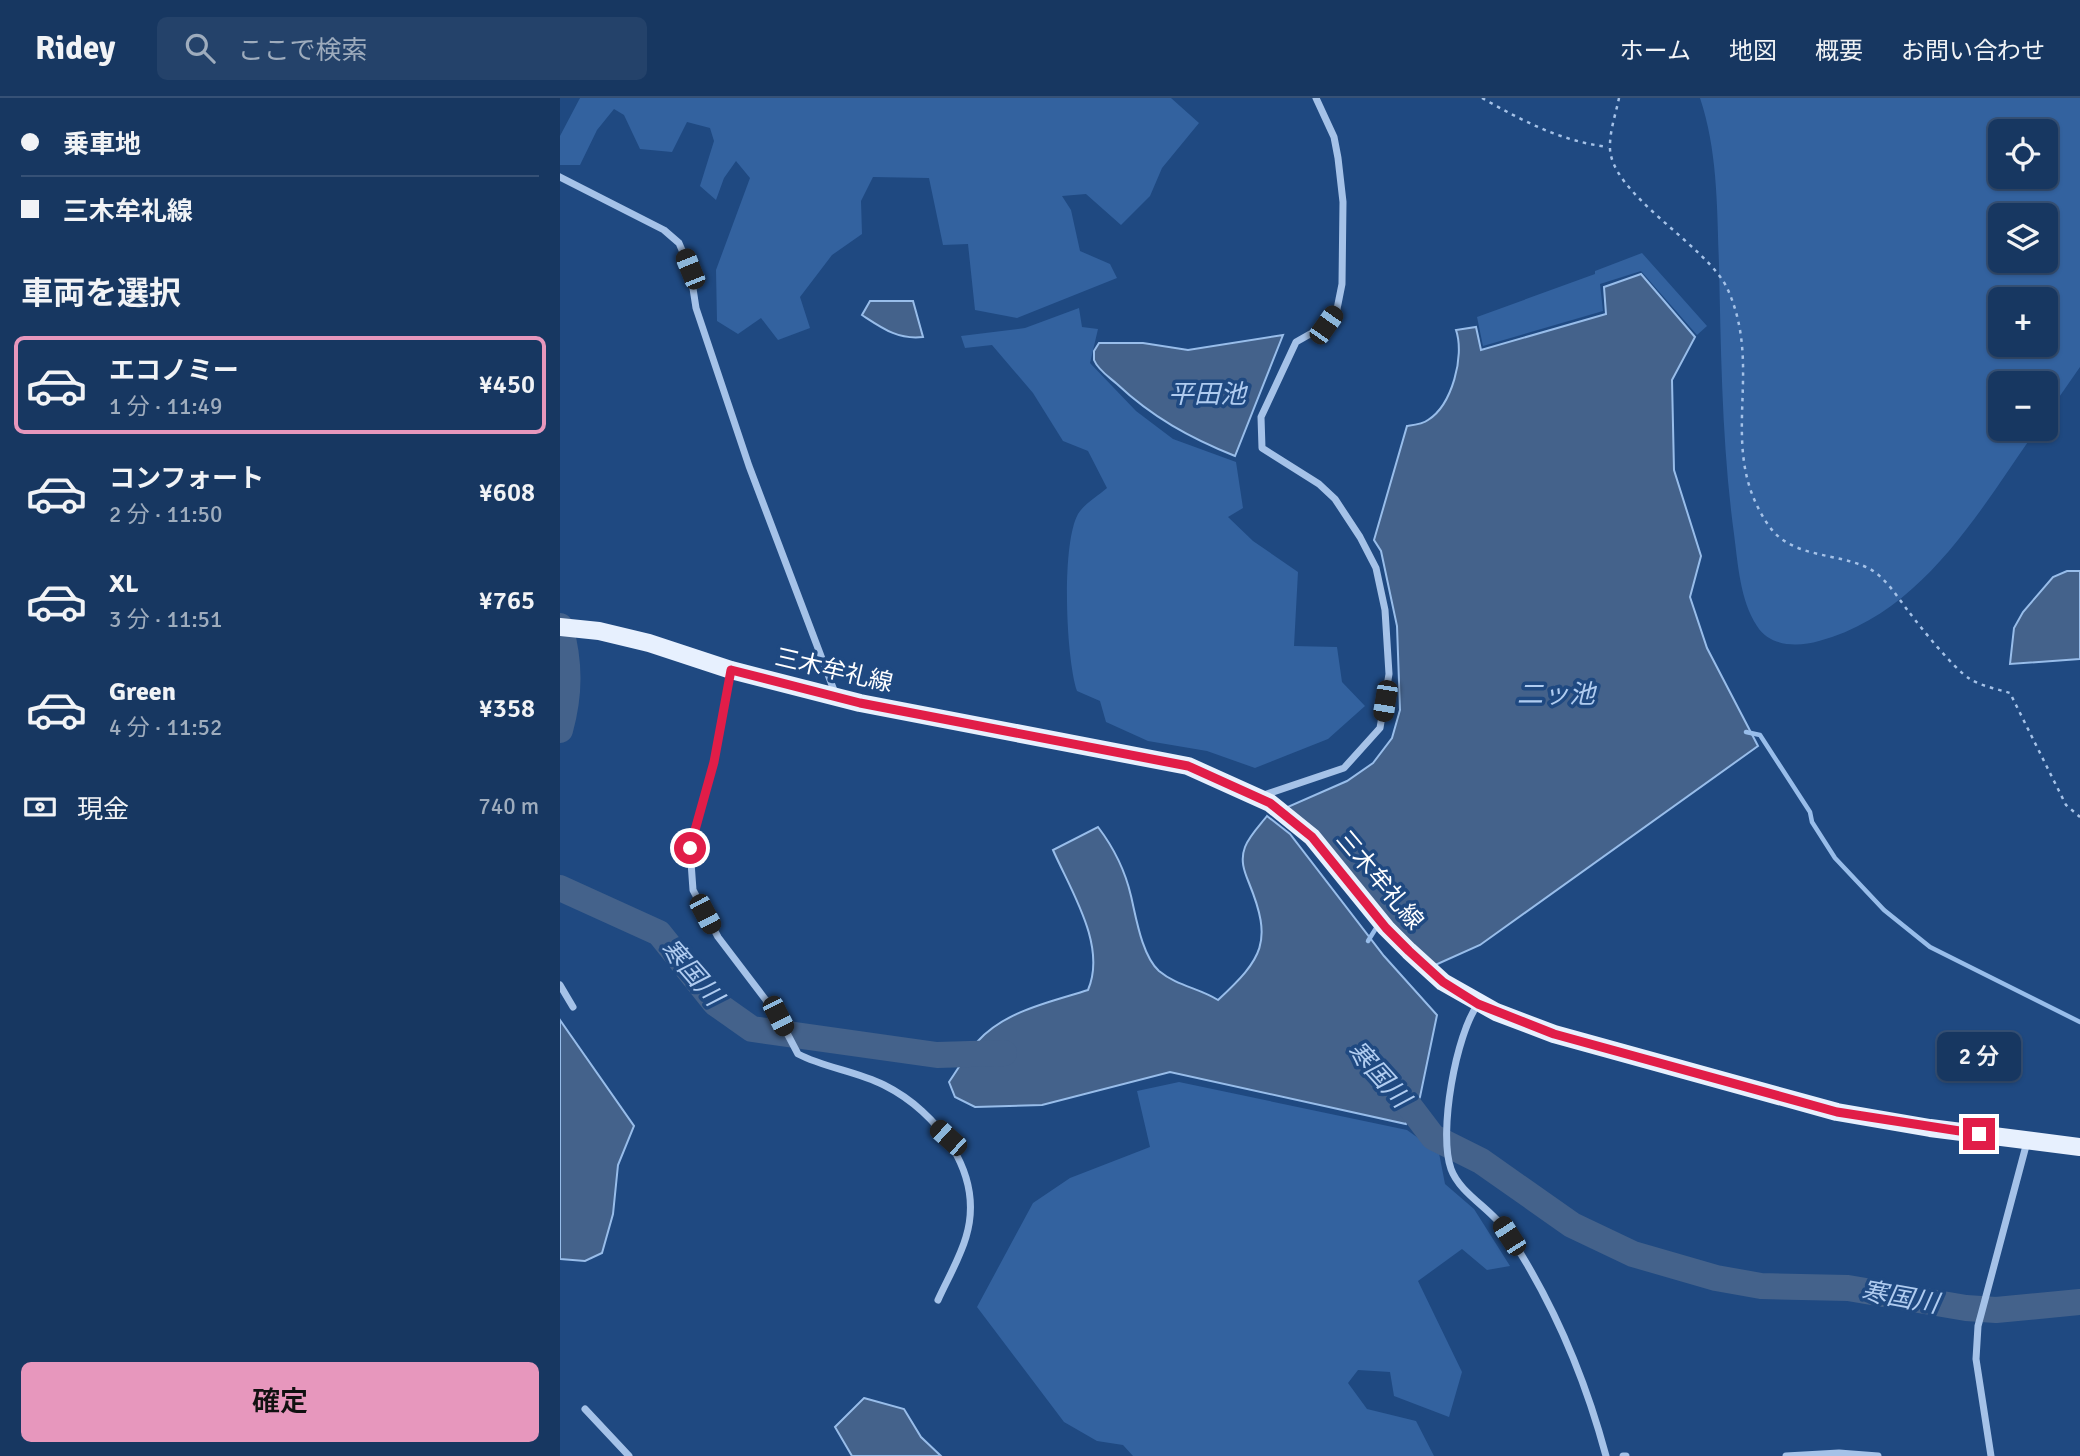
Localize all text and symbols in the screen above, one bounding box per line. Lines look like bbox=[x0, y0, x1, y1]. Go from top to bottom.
search box bbox=[157, 17, 647, 80]
text: Ridey bbox=[35, 28, 115, 69]
icon: search bbox=[181, 29, 219, 67]
text: ここで検索 bbox=[237, 35, 367, 67]
text: ホーム bbox=[1620, 36, 1691, 66]
text: 地図 bbox=[1729, 36, 1777, 66]
text: 概要 bbox=[1815, 36, 1863, 66]
text: お問い合わせ bbox=[1901, 36, 2045, 66]
map controls bbox=[1988, 119, 2058, 441]
button: locate bbox=[1988, 119, 2058, 189]
text: 乗車地 bbox=[63, 129, 141, 161]
text: 三木牟礼線 bbox=[63, 196, 193, 228]
button: layers bbox=[1988, 203, 2058, 273]
car bbox=[673, 246, 708, 292]
text: 車両を選択 bbox=[21, 274, 181, 313]
button: + bbox=[1988, 287, 2058, 357]
car bbox=[1306, 302, 1347, 348]
icon: car bbox=[25, 354, 88, 417]
text: エコノミー bbox=[109, 355, 239, 387]
text: ¥450 bbox=[479, 369, 535, 401]
button: − bbox=[1988, 371, 2058, 441]
water label: 平田池 bbox=[1168, 379, 1249, 411]
text: 1 分 · 11:49 bbox=[109, 392, 222, 421]
icon: car bbox=[25, 462, 88, 525]
text: コンフォート bbox=[109, 463, 264, 495]
text: ¥608 bbox=[479, 477, 535, 509]
text: 2 分 · 11:50 bbox=[109, 500, 222, 529]
text: XL bbox=[109, 568, 139, 600]
icon: car bbox=[25, 570, 88, 633]
text: ¥765 bbox=[479, 585, 535, 617]
text: 3 分 · 11:51 bbox=[109, 605, 222, 634]
street label: 三木牟礼線 bbox=[772, 642, 896, 698]
text: Green bbox=[109, 676, 176, 708]
icon: car bbox=[25, 678, 88, 741]
car bbox=[1372, 679, 1399, 723]
water label: 二ッ池 bbox=[1517, 679, 1598, 711]
text: ¥358 bbox=[479, 693, 535, 725]
text: 4 分 · 11:52 bbox=[109, 713, 222, 742]
icon: cash bbox=[21, 788, 59, 826]
text: 740 m bbox=[478, 792, 539, 821]
text: 現金 bbox=[77, 794, 129, 826]
street label: 三木牟礼線 bbox=[1330, 824, 1430, 936]
route start bbox=[674, 832, 706, 864]
car bbox=[686, 891, 725, 937]
water label: 寒国川 bbox=[654, 933, 731, 1015]
car bbox=[760, 993, 797, 1039]
callout: 2 分 bbox=[1937, 1032, 2021, 1082]
water label: 寒国川 bbox=[1340, 1035, 1418, 1117]
text: 2 分 bbox=[1959, 1042, 1999, 1071]
car bbox=[926, 1116, 971, 1160]
route end bbox=[1963, 1118, 1995, 1150]
car bbox=[1489, 1213, 1530, 1259]
water label: 寒国川 bbox=[1859, 1275, 1944, 1321]
button: 確定 bbox=[21, 1362, 539, 1442]

